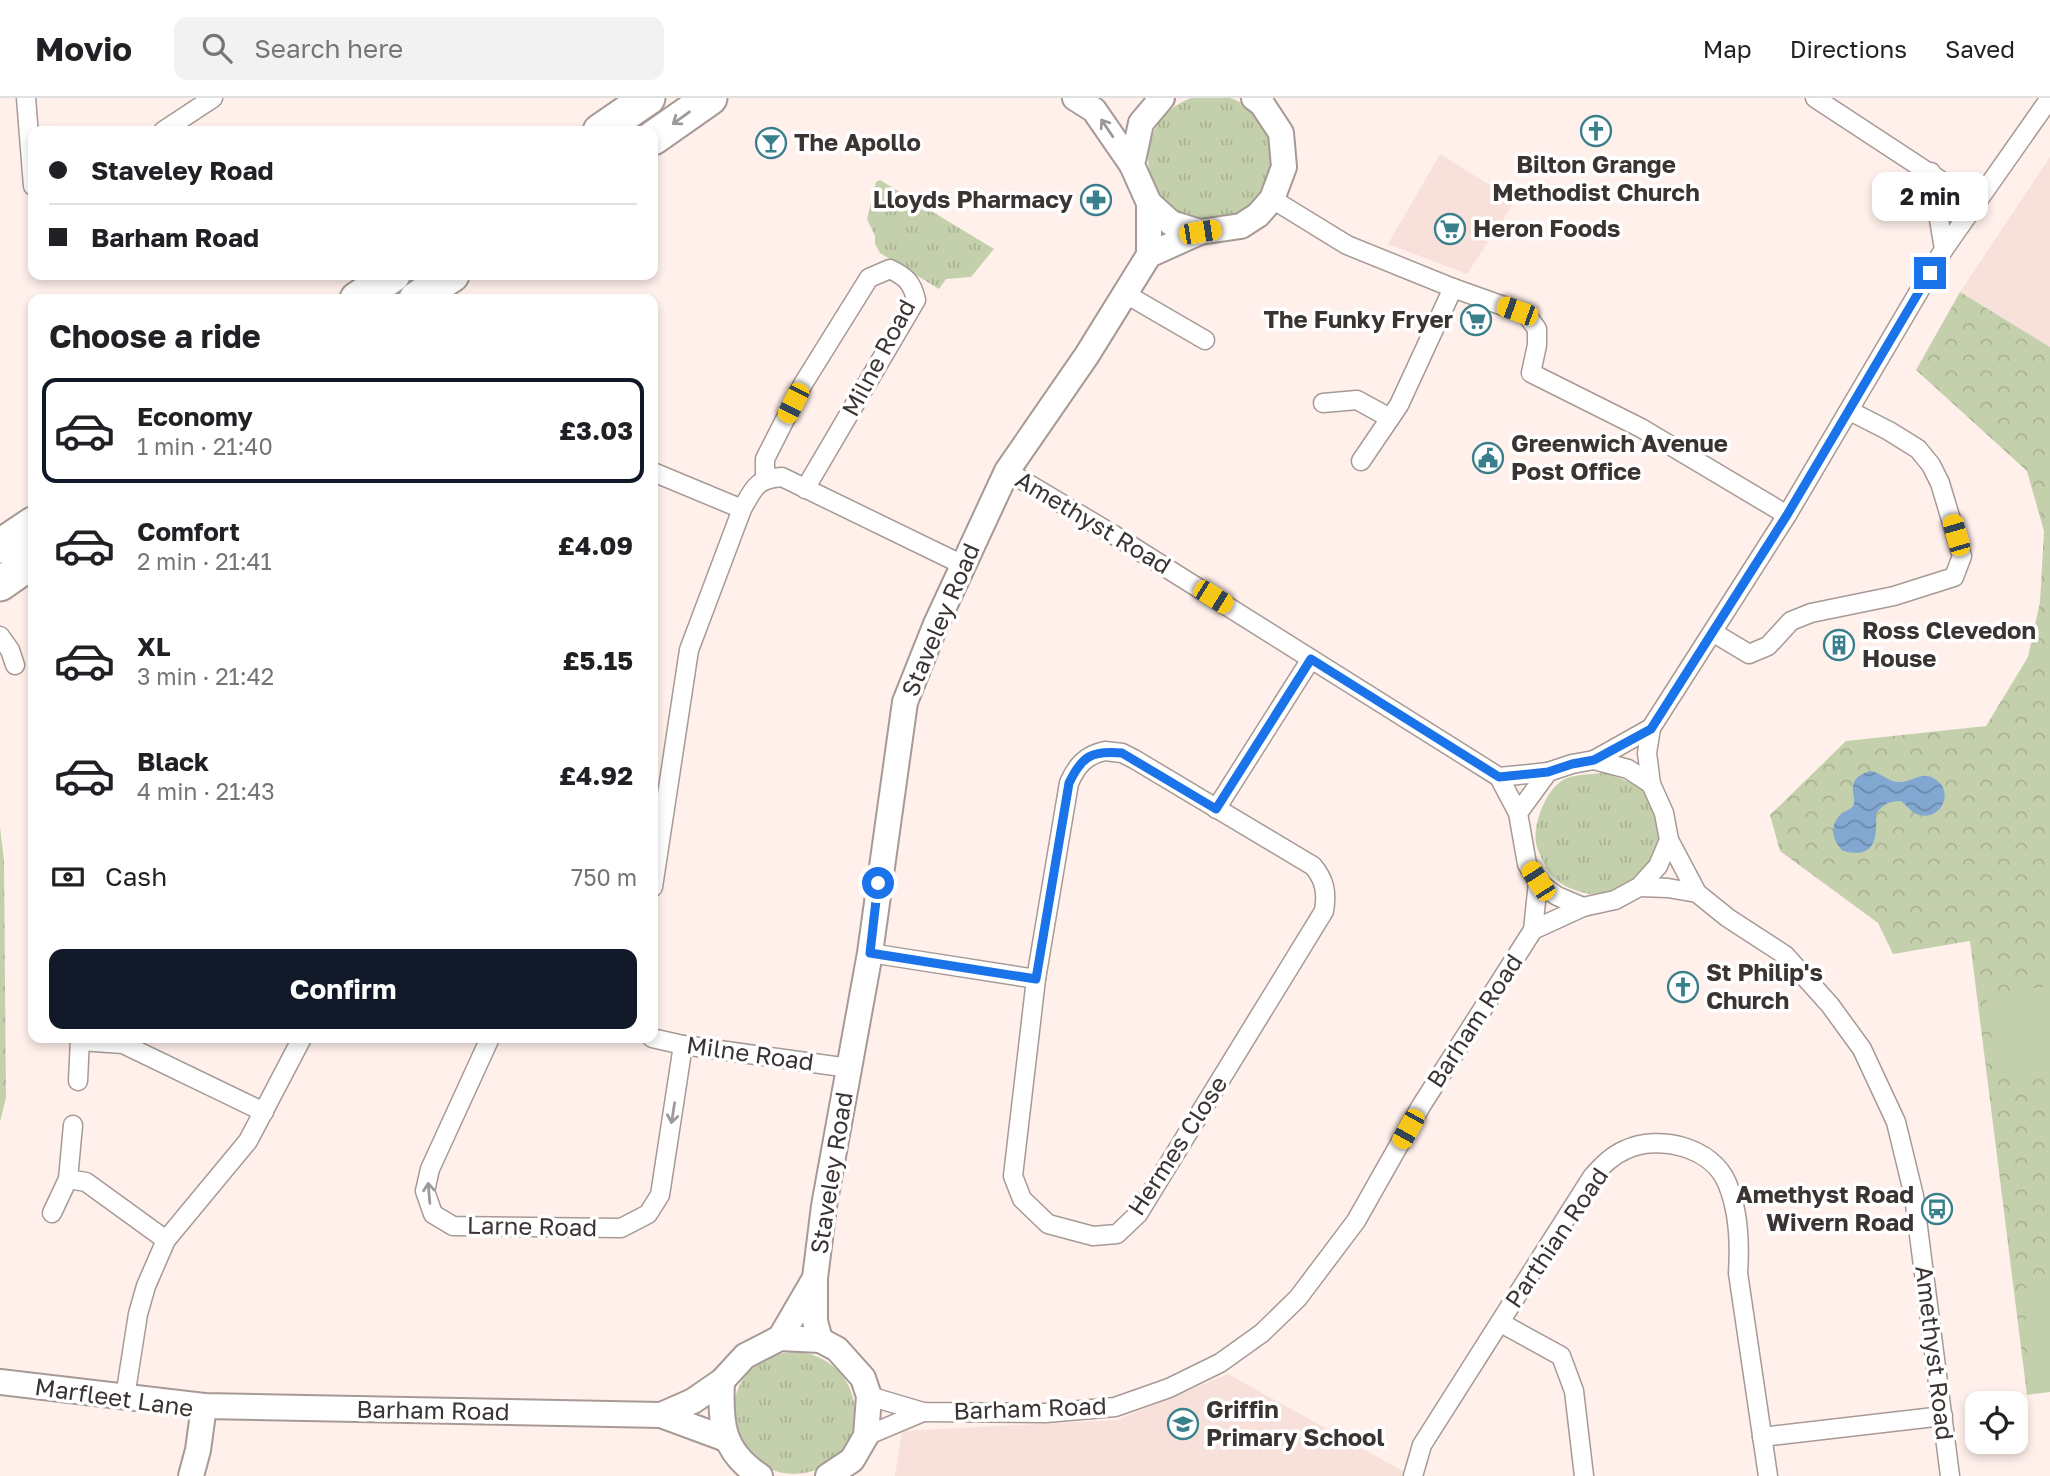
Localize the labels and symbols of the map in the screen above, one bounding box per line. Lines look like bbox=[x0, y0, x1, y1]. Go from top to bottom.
one-way arrow bbox=[672, 111, 691, 125]
church icon: Bilton Grange Methodist Church bbox=[1579, 114, 1613, 148]
one-way arrow bbox=[1099, 119, 1114, 138]
bar icon: The Apollo bbox=[754, 126, 788, 160]
place label: The Apollo bbox=[794, 127, 921, 156]
place label: Bilton Grange Methodist Church bbox=[1492, 149, 1700, 206]
callout: 2 min bbox=[1872, 172, 1988, 220]
pharmacy icon: Lloyds Pharmacy bbox=[1079, 183, 1113, 217]
place label: Lloyds Pharmacy bbox=[873, 184, 1074, 213]
supermarket icon: Heron Foods bbox=[1433, 212, 1467, 246]
place label: Heron Foods bbox=[1473, 213, 1620, 242]
car bbox=[1178, 218, 1223, 246]
route end bbox=[1914, 257, 1946, 289]
street label: Milne Road bbox=[835, 294, 921, 421]
car bbox=[1494, 294, 1541, 328]
supermarket icon: The Funky Fryer bbox=[1459, 303, 1493, 337]
place label: The Funky Fryer bbox=[1263, 304, 1453, 333]
car bbox=[775, 380, 812, 426]
place label: Greenwich Avenue Post Office bbox=[1511, 428, 1728, 485]
public building icon: Greenwich Avenue Post Office bbox=[1471, 441, 1505, 475]
street label: Amethyst Road bbox=[1011, 464, 1177, 579]
car bbox=[1941, 512, 1972, 558]
street label: Staveley Road bbox=[894, 538, 985, 700]
car bbox=[1190, 577, 1237, 617]
place label: Ross Clevedon House bbox=[1862, 615, 2036, 672]
building icon: Ross Clevedon House bbox=[1822, 628, 1856, 662]
car bbox=[1518, 858, 1559, 904]
route start bbox=[862, 867, 894, 899]
street label: Barham Road bbox=[1420, 948, 1528, 1092]
place label: St Philip's Church bbox=[1706, 957, 1823, 1014]
church icon: St Philip's Church bbox=[1666, 970, 1700, 1004]
street label: Milne Road bbox=[685, 1029, 816, 1076]
street label: Hermes Close bbox=[1121, 1070, 1233, 1220]
street label: Staveley Road bbox=[803, 1090, 858, 1256]
one-way arrow bbox=[666, 1101, 679, 1123]
car bbox=[1389, 1106, 1428, 1152]
street label: Parthian Road bbox=[1498, 1162, 1613, 1313]
place label: Amethyst Road Wivern Road bbox=[1736, 1179, 1914, 1236]
one-way arrow bbox=[422, 1182, 435, 1205]
bus stop icon: Amethyst Road Wivern Road bbox=[1920, 1192, 1954, 1226]
street label: Larne Road bbox=[467, 1210, 597, 1241]
street label: Amethyst Road bbox=[1910, 1264, 1961, 1442]
street label: Marfleet Lane bbox=[33, 1371, 195, 1422]
street label: Barham Road bbox=[953, 1390, 1107, 1425]
street label: Barham Road bbox=[356, 1394, 510, 1425]
place label: Griffin Primary School bbox=[1206, 1394, 1385, 1451]
school or university icon: Griffin Primary School bbox=[1166, 1407, 1200, 1441]

